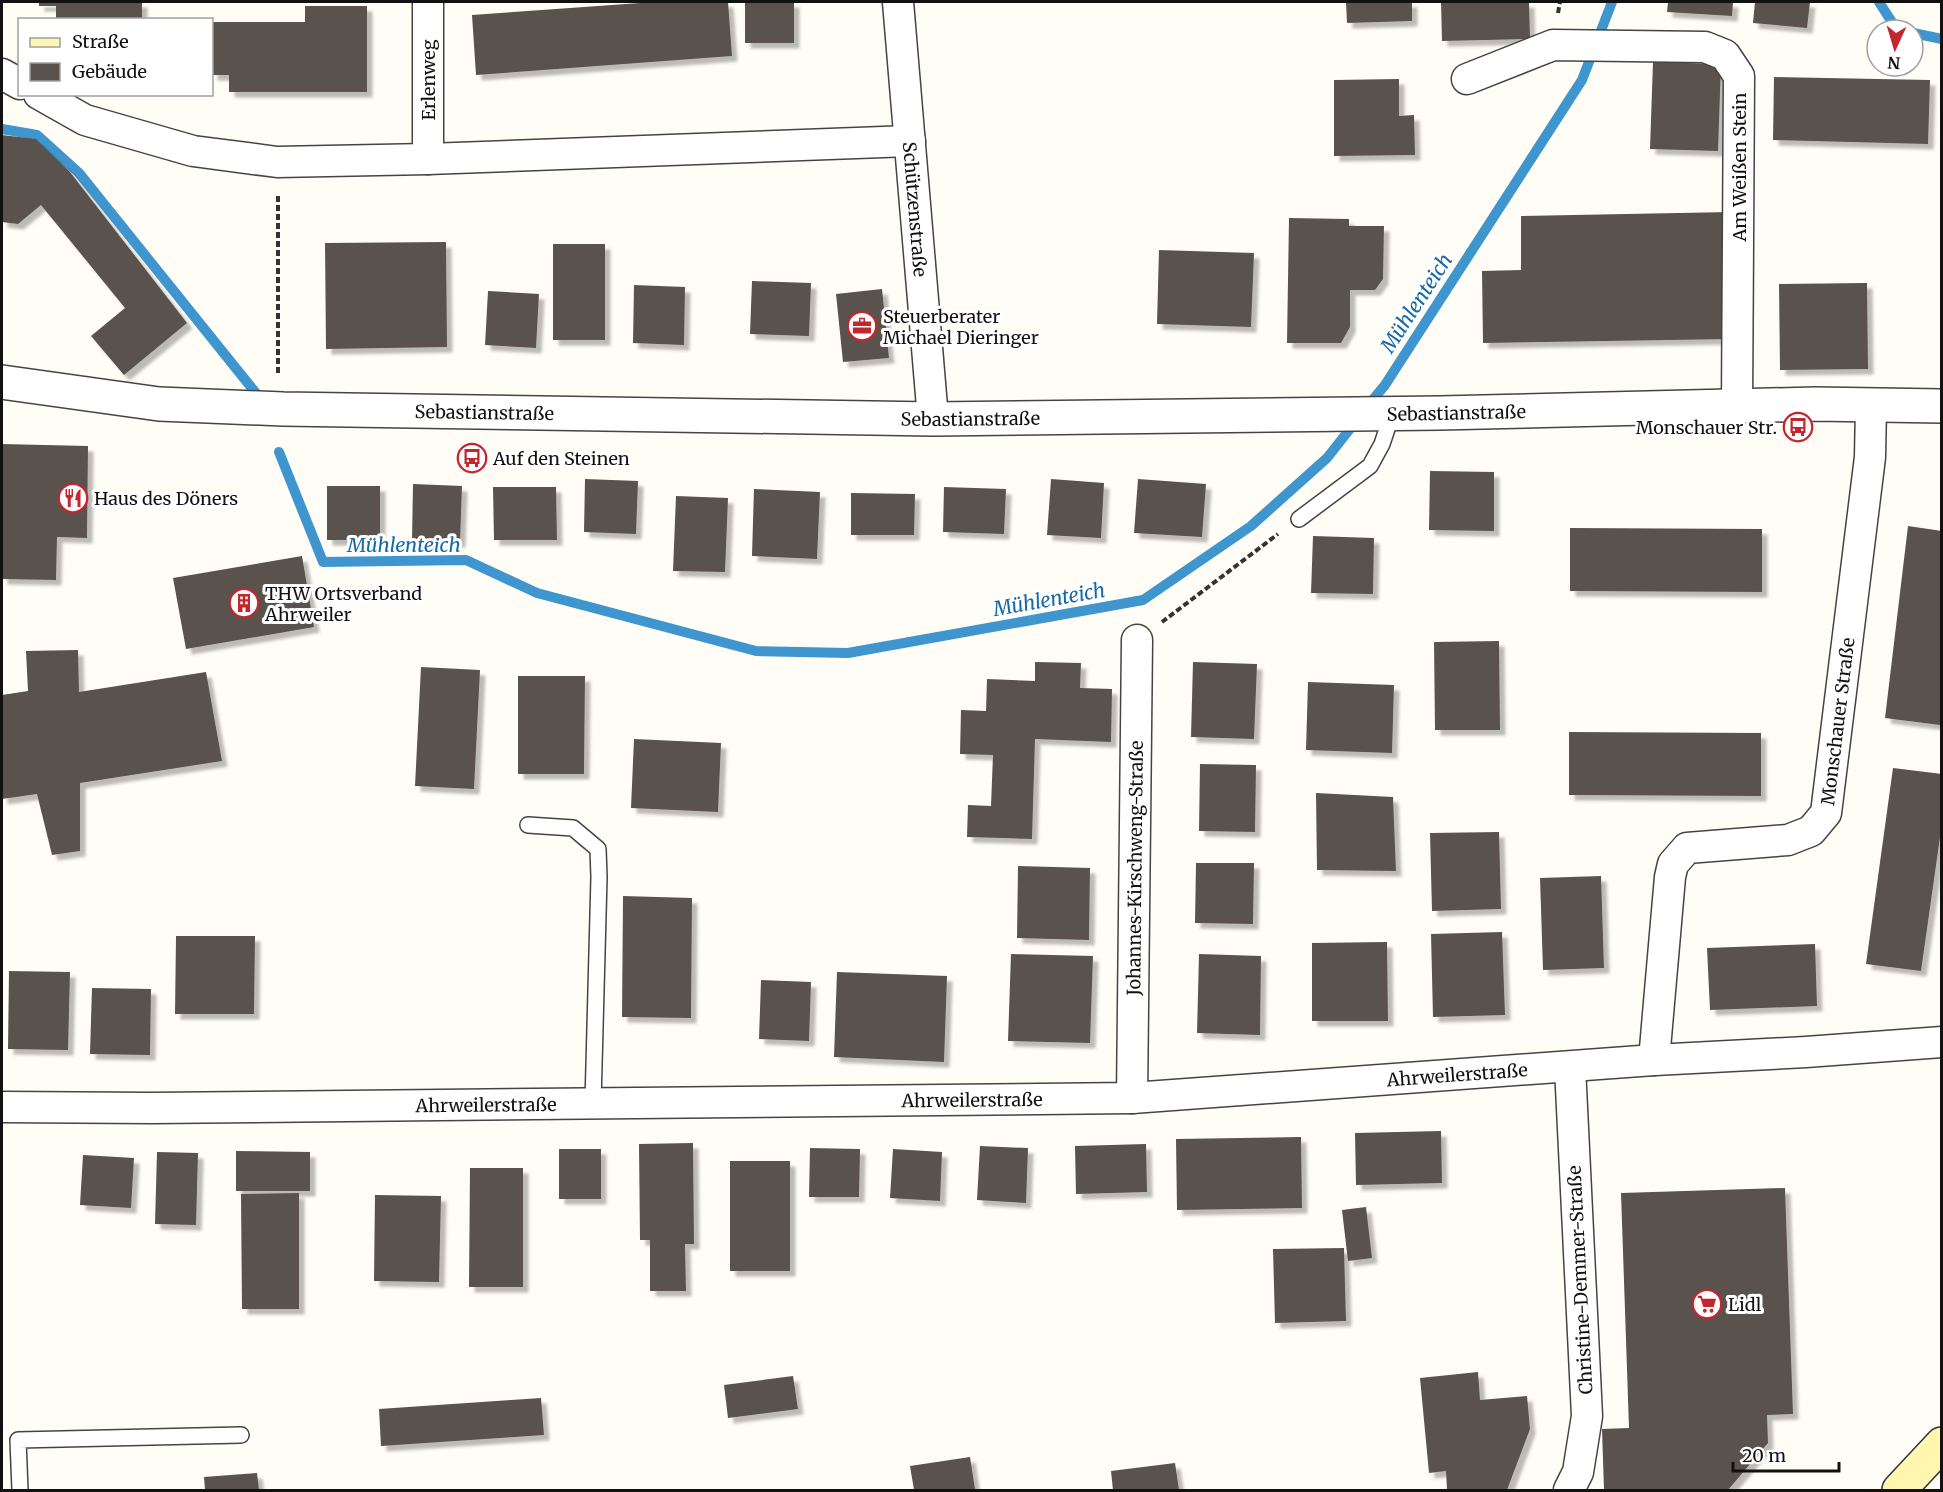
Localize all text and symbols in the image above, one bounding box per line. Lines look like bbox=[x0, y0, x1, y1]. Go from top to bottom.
legend bbox=[18, 18, 213, 96]
north arrow bbox=[1865, 18, 1925, 78]
text: Straße bbox=[72, 30, 129, 53]
street label: Erlenweg bbox=[417, 39, 440, 121]
text: N bbox=[1887, 53, 1901, 73]
text: Gebäude bbox=[72, 60, 147, 83]
street label: Am Weißen Stein bbox=[1728, 92, 1751, 242]
street label: Schützenstraße bbox=[898, 141, 933, 278]
water label: Mühlenteich bbox=[1374, 249, 1457, 358]
place label: Steuerberater Michael Dieringer bbox=[883, 305, 1039, 349]
office icon: Steuerberater Michael Dieringer bbox=[846, 310, 878, 342]
street label: Sebastianstraße bbox=[1386, 399, 1526, 425]
street label: Sebastianstraße bbox=[415, 400, 554, 425]
street label: Sebastianstraße bbox=[900, 406, 1040, 431]
bus stop icon: Monschauer Str. bbox=[1782, 411, 1814, 443]
place label: Monschauer Str. bbox=[1636, 416, 1777, 439]
bus stop icon: Auf den Steinen bbox=[456, 442, 488, 474]
place label: Auf den Steinen bbox=[492, 447, 630, 470]
restaurant icon: Haus des Döners bbox=[57, 482, 89, 514]
place label: Haus des Döners bbox=[94, 487, 238, 510]
water label: Mühlenteich bbox=[346, 532, 461, 557]
water label: Mühlenteich bbox=[990, 577, 1107, 621]
place label: THW Ortsverband Ahrweiler bbox=[264, 582, 422, 626]
building icon: THW Ortsverband Ahrweiler bbox=[228, 587, 260, 619]
street label: Monschauer Straße bbox=[1816, 636, 1859, 807]
street label: Johannes-Kirschweng-Straße bbox=[1122, 740, 1147, 997]
street label: Ahrweilerstraße bbox=[1385, 1058, 1528, 1091]
street label: Ahrweilerstraße bbox=[900, 1087, 1043, 1112]
street label: Ahrweilerstraße bbox=[414, 1092, 557, 1117]
street label: Christine-Demmer-Straße bbox=[1563, 1165, 1597, 1395]
supermarket icon: Lidl bbox=[1691, 1288, 1723, 1320]
place label: Lidl bbox=[1728, 1293, 1762, 1316]
scale bar bbox=[1733, 1435, 1840, 1473]
text: 20 m bbox=[1742, 1444, 1786, 1467]

